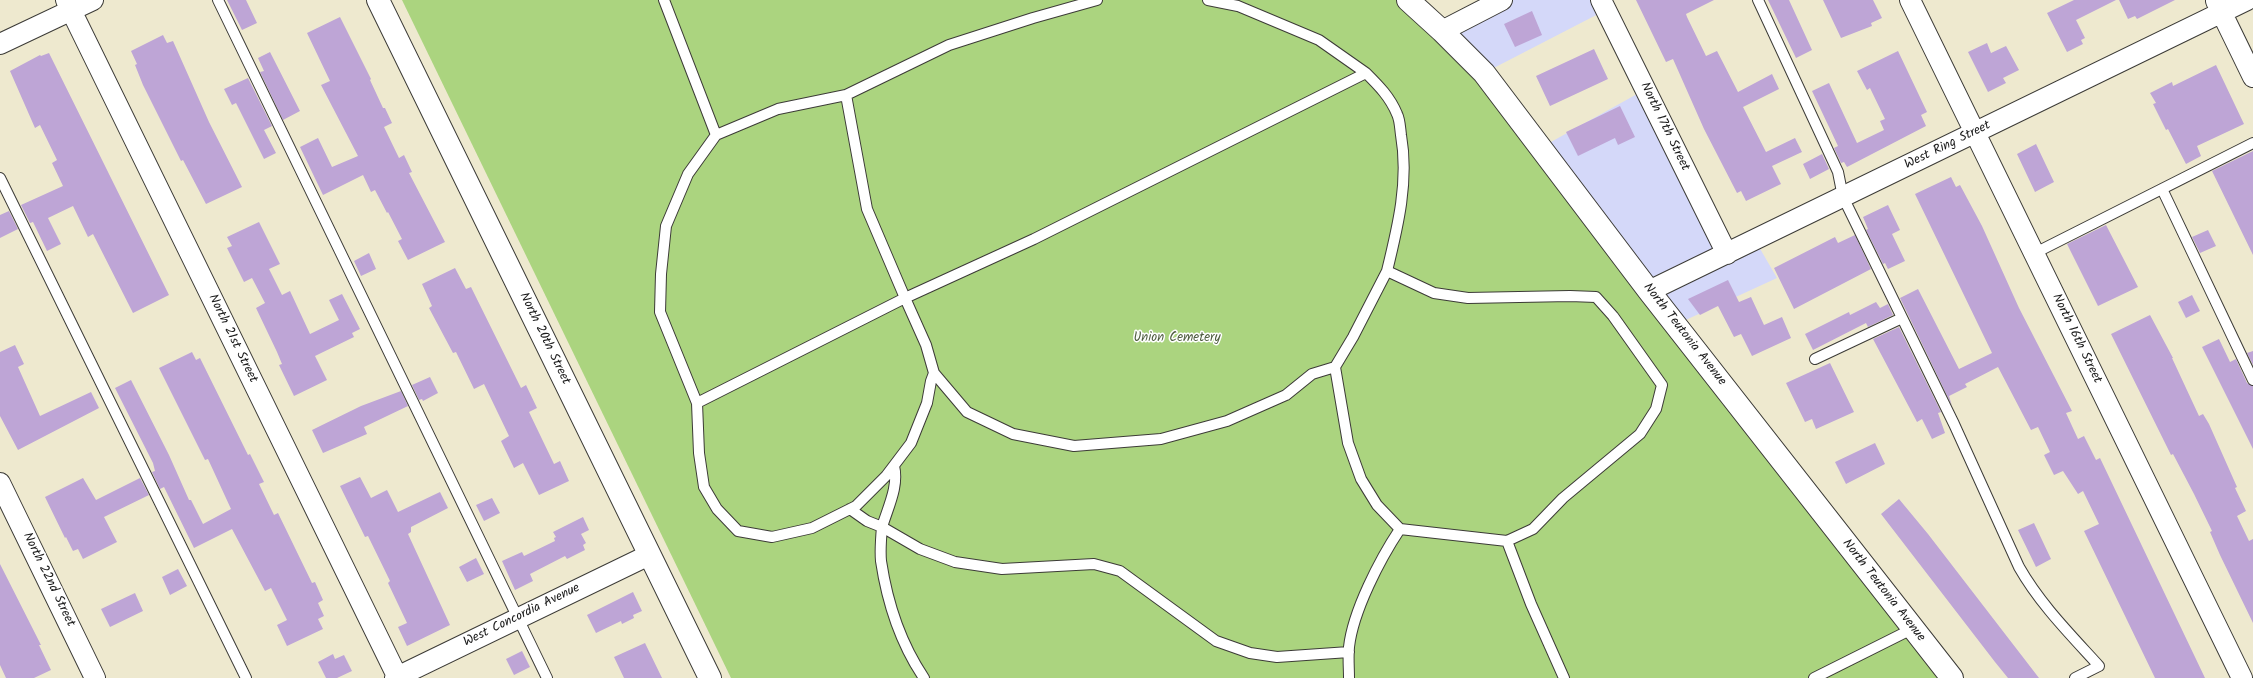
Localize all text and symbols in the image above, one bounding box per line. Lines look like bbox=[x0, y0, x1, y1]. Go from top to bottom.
street label: North 17th Street bbox=[1636, 80, 1692, 174]
street label: West Ring Street bbox=[1902, 118, 1994, 174]
street label: North Teutonia Avenue bbox=[1639, 281, 1729, 389]
street label: North 20th Street bbox=[515, 290, 573, 388]
street label: North 21st Street bbox=[204, 292, 260, 386]
street label: North 16th Street bbox=[2048, 292, 2104, 386]
park label: Union Cemetery bbox=[1134, 331, 1220, 347]
street label: North 22nd Street bbox=[18, 530, 78, 630]
street label: North Teutonia Avenue bbox=[1838, 537, 1928, 645]
street label: West Concordia Avenue bbox=[461, 581, 583, 651]

